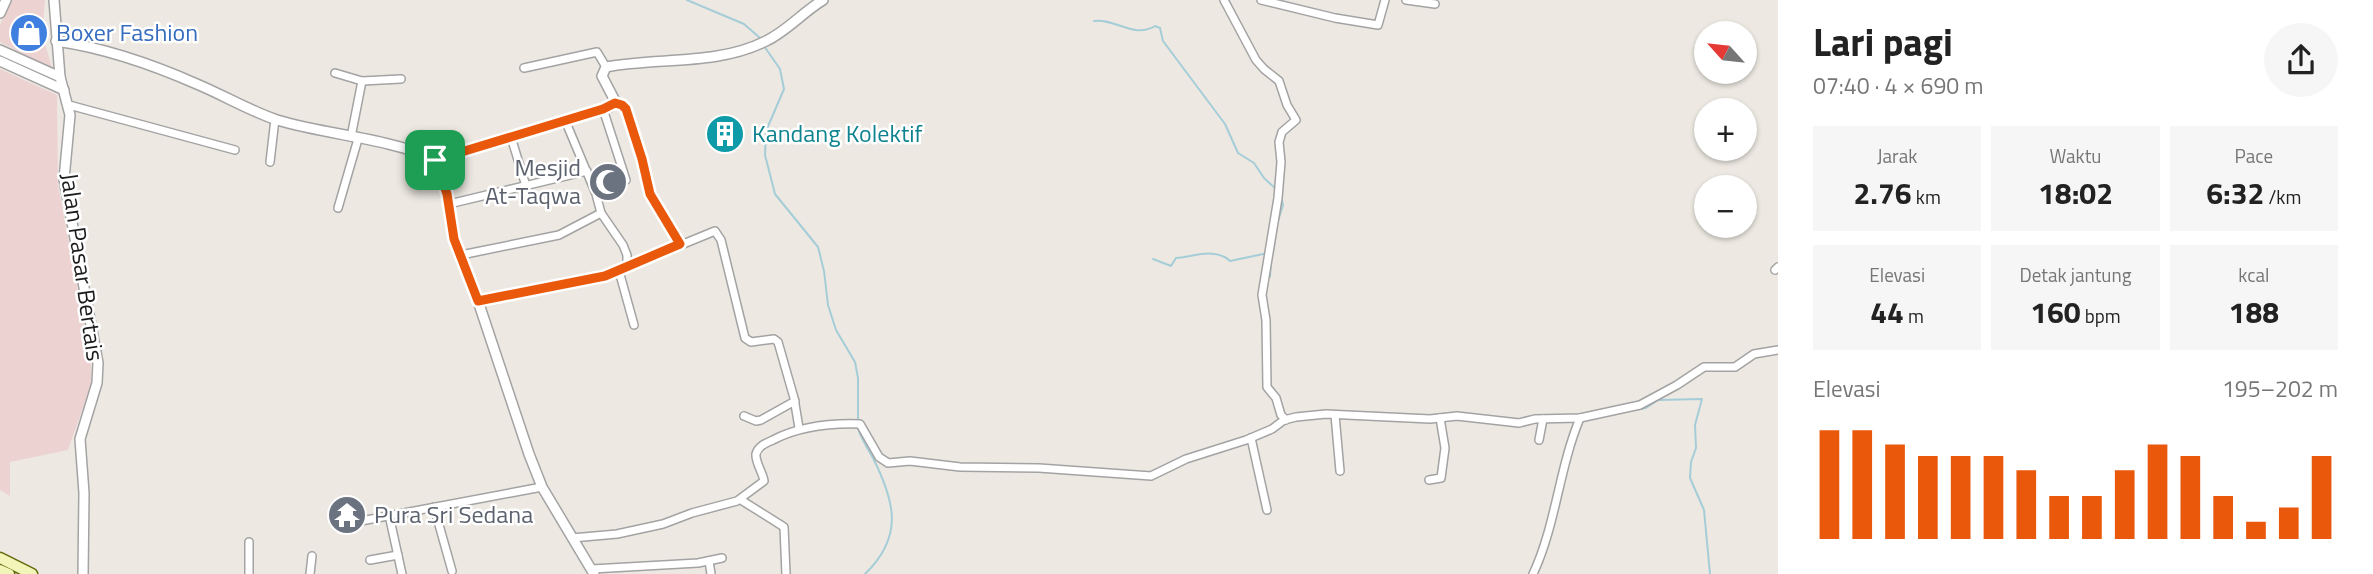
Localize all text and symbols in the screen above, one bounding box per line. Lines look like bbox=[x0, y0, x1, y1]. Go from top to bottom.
shop icon: Boxer Fashion bbox=[8, 12, 50, 54]
text: Lari pagi bbox=[1813, 13, 1953, 71]
place label: Boxer Fashion bbox=[56, 14, 198, 50]
north arrow bbox=[1694, 21, 1757, 84]
map controls bbox=[1694, 21, 1757, 238]
button: share bbox=[2264, 23, 2338, 97]
text: 07:40 · 4 × 690 m bbox=[1813, 68, 1983, 103]
button: + bbox=[1694, 98, 1757, 161]
building icon: Kandang Kolektif bbox=[704, 113, 746, 155]
place label: Kandang Kolektif bbox=[752, 115, 923, 151]
pin bbox=[405, 130, 465, 190]
icon: arrive bbox=[416, 141, 454, 179]
text: Jarak bbox=[1877, 141, 1917, 170]
text: Waktu bbox=[2050, 141, 2101, 170]
text: Pace bbox=[2235, 141, 2273, 170]
place label: Mesjid At-Taqwa bbox=[485, 149, 581, 213]
mosque icon: Mesjid At-Taqwa bbox=[587, 161, 629, 203]
street label: Jalan Pasar Bertais bbox=[52, 170, 114, 363]
text: 2.76 bbox=[1854, 170, 1912, 216]
text: 18:02 bbox=[2038, 170, 2113, 216]
text: 6:32 bbox=[2206, 170, 2264, 216]
button: − bbox=[1694, 175, 1757, 238]
text: km bbox=[1912, 182, 1941, 211]
text: /km bbox=[2264, 182, 2301, 211]
text: Elevasi bbox=[1869, 260, 1925, 289]
text: Detak jantung bbox=[2020, 260, 2131, 289]
text: kcal bbox=[2238, 260, 2269, 289]
text: 44 bbox=[1870, 289, 1904, 335]
text: 160 bbox=[2030, 289, 2081, 335]
text: 188 bbox=[2229, 289, 2279, 335]
text: m bbox=[1904, 301, 1924, 330]
text: bpm bbox=[2081, 301, 2121, 330]
text: Elevasi bbox=[1813, 371, 1881, 406]
text: 195–202 m bbox=[2222, 371, 2338, 406]
temple icon: Pura Sri Sedana bbox=[326, 494, 368, 536]
place label: Pura Sri Sedana bbox=[374, 496, 533, 532]

